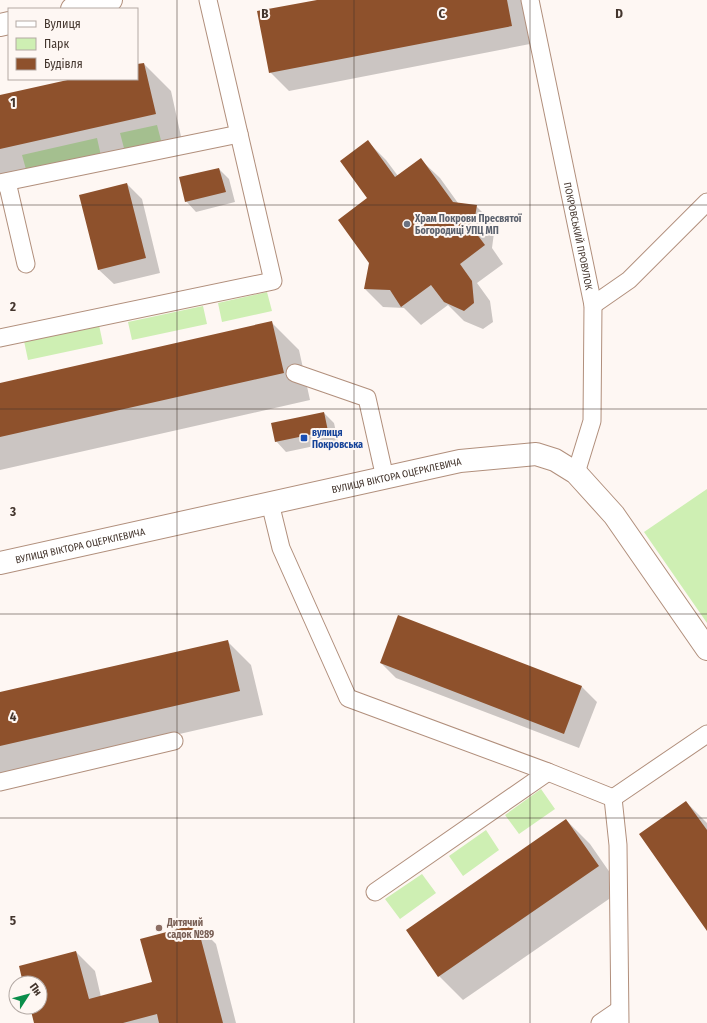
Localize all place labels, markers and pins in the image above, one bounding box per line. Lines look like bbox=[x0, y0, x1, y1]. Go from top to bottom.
place label: Храм Покрови Пресвятої Богородиці УПЦ МП bbox=[414, 213, 523, 237]
marker: Храм Покрови Пресвятої Богородиці УПЦ МП bbox=[402, 219, 412, 229]
place label: вулиця Покровська bbox=[312, 427, 363, 451]
marker: вулиця Покровська bbox=[299, 433, 309, 443]
place label: Дитячий садок №89 bbox=[166, 917, 214, 941]
marker: Дитячий садок №89 bbox=[154, 923, 164, 933]

